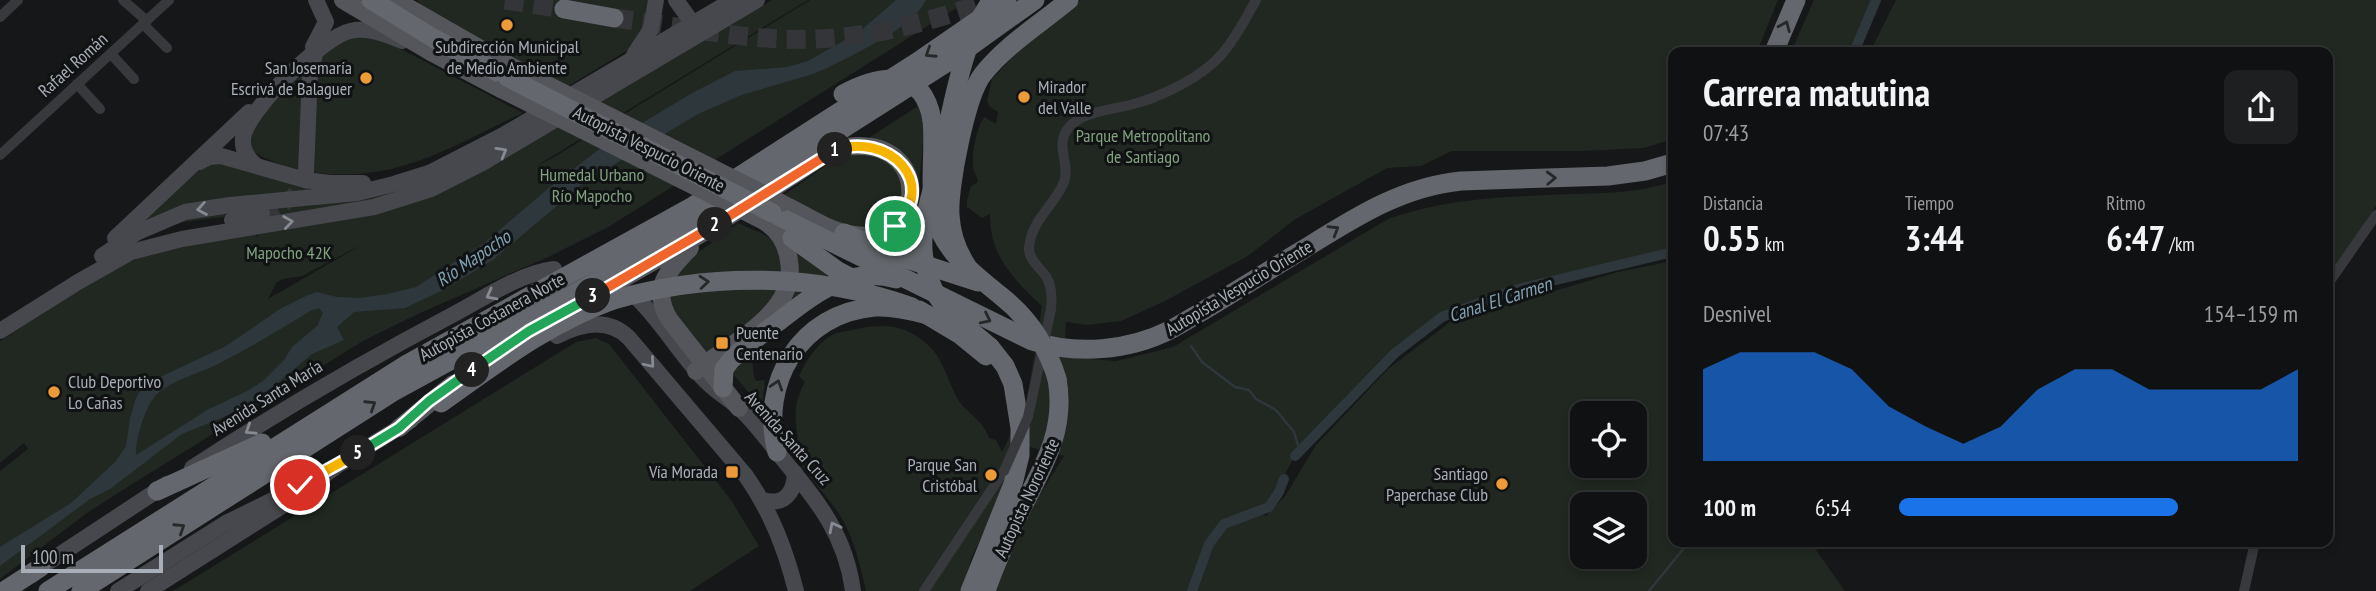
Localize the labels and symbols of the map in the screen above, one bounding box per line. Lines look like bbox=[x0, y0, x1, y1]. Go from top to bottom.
marker: Subdirección Municipal de Medio Ambiente bbox=[499, 17, 515, 33]
one-way arrow bbox=[1777, 21, 1791, 33]
street label: Rafael Román bbox=[33, 27, 112, 102]
place label: Subdirección Municipal de Medio Ambiente bbox=[435, 35, 580, 79]
one-way arrow bbox=[925, 45, 938, 58]
place label: San Josemaría Escrivá de Balaguer bbox=[231, 56, 352, 100]
marker: San Josemaría Escrivá de Balaguer bbox=[358, 70, 374, 86]
place label: Mirador del Valle bbox=[1038, 75, 1091, 119]
marker: Mirador del Valle bbox=[1016, 89, 1032, 105]
street label: Autopista Vespucio Oriente bbox=[570, 100, 729, 197]
park label: Parque Metropolitano de Santiago bbox=[1076, 124, 1211, 168]
pin: 1 bbox=[818, 132, 852, 168]
one-way arrow bbox=[495, 147, 508, 160]
park label: Humedal Urbano Río Mapocho bbox=[540, 163, 645, 207]
one-way arrow bbox=[1546, 170, 1557, 185]
pin bbox=[865, 196, 925, 256]
one-way arrow bbox=[196, 201, 208, 216]
pin: 2 bbox=[698, 208, 732, 243]
one-way arrow bbox=[282, 215, 294, 230]
water label: Río Mapocho bbox=[431, 223, 516, 292]
one-way arrow bbox=[1327, 225, 1340, 238]
street label: Autopista Vespucio Oriente bbox=[1161, 235, 1316, 340]
park label: Mapocho 42K bbox=[246, 241, 332, 264]
street label: Autopista Costanera Norte bbox=[415, 267, 569, 366]
water label: Canal El Carmen bbox=[1445, 271, 1556, 327]
one-way arrow bbox=[699, 275, 710, 290]
pin: 3 bbox=[576, 278, 610, 314]
one-way arrow bbox=[486, 286, 498, 300]
one-way arrow bbox=[979, 310, 991, 324]
place label: Puente Centenario bbox=[736, 321, 803, 365]
marker: Puente Centenario bbox=[714, 335, 730, 351]
pin: 4 bbox=[454, 352, 490, 388]
street label: Avenida Santa María bbox=[207, 354, 326, 441]
one-way arrow bbox=[642, 355, 654, 368]
place label: Club Deportivo Lo Cañas bbox=[68, 370, 162, 414]
one-way arrow bbox=[769, 380, 783, 392]
marker: Club Deportivo Lo Cañas bbox=[46, 384, 62, 400]
street label: Avenida Santa Cruz bbox=[740, 386, 837, 490]
one-way arrow bbox=[364, 401, 377, 414]
one-way arrow bbox=[244, 422, 257, 435]
street label: Autopista Nororiente bbox=[989, 434, 1064, 561]
pin: 5 bbox=[340, 435, 376, 470]
place label: Parque San Cristóbal bbox=[908, 453, 978, 497]
pin bbox=[270, 455, 330, 515]
place label: Vía Morada bbox=[648, 460, 718, 483]
place label: Santiago Paperchase Club bbox=[1386, 462, 1488, 506]
marker: Vía Morada bbox=[724, 464, 740, 480]
marker: Parque San Cristóbal bbox=[983, 467, 999, 483]
marker: Santiago Paperchase Club bbox=[1494, 476, 1510, 492]
one-way arrow bbox=[828, 522, 842, 535]
one-way arrow bbox=[173, 524, 186, 537]
scale bar bbox=[21, 542, 163, 574]

